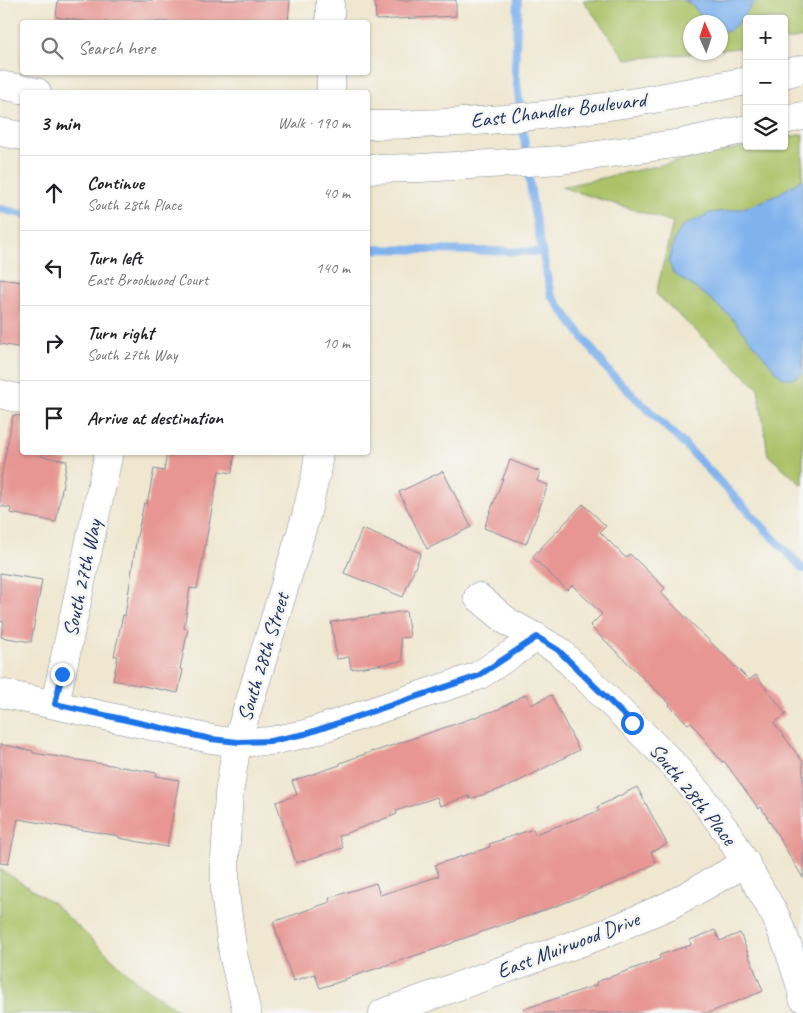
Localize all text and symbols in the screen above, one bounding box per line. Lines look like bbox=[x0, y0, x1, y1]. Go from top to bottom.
north arrow bbox=[683, 15, 728, 60]
map controls bbox=[743, 15, 788, 150]
button: + bbox=[743, 15, 788, 60]
search box bbox=[20, 20, 370, 75]
icon: search bbox=[38, 34, 66, 62]
text: Search here bbox=[78, 36, 155, 60]
button: − bbox=[743, 60, 788, 105]
street label: East Chandler Boulevard bbox=[469, 86, 651, 134]
button: layers bbox=[743, 105, 788, 150]
text: 3 min bbox=[40, 110, 80, 136]
text: Walk · 190 m bbox=[278, 113, 350, 133]
text: Continue bbox=[87, 171, 144, 195]
icon: ahead bbox=[40, 179, 68, 207]
text: 40 m bbox=[323, 183, 350, 203]
text: South 28th Place bbox=[87, 195, 181, 215]
text: Turn left bbox=[87, 246, 142, 270]
icon: left bbox=[40, 254, 68, 282]
text: 140 m bbox=[316, 258, 350, 278]
text: East Brookwood Court bbox=[87, 270, 208, 290]
text: Turn right bbox=[87, 321, 154, 345]
icon: right bbox=[40, 329, 68, 357]
text: 10 m bbox=[323, 333, 350, 353]
text: South 27th Way bbox=[87, 345, 177, 365]
icon: arrive bbox=[40, 404, 68, 432]
text: Arrive at destination bbox=[87, 406, 223, 430]
street label: South 27th Way bbox=[57, 515, 107, 639]
street label: South 28th Street bbox=[231, 588, 295, 724]
route end bbox=[51, 663, 74, 686]
route start bbox=[621, 712, 644, 735]
street label: South 28th Place bbox=[644, 738, 743, 851]
street label: East Muirwood Drive bbox=[493, 905, 645, 984]

